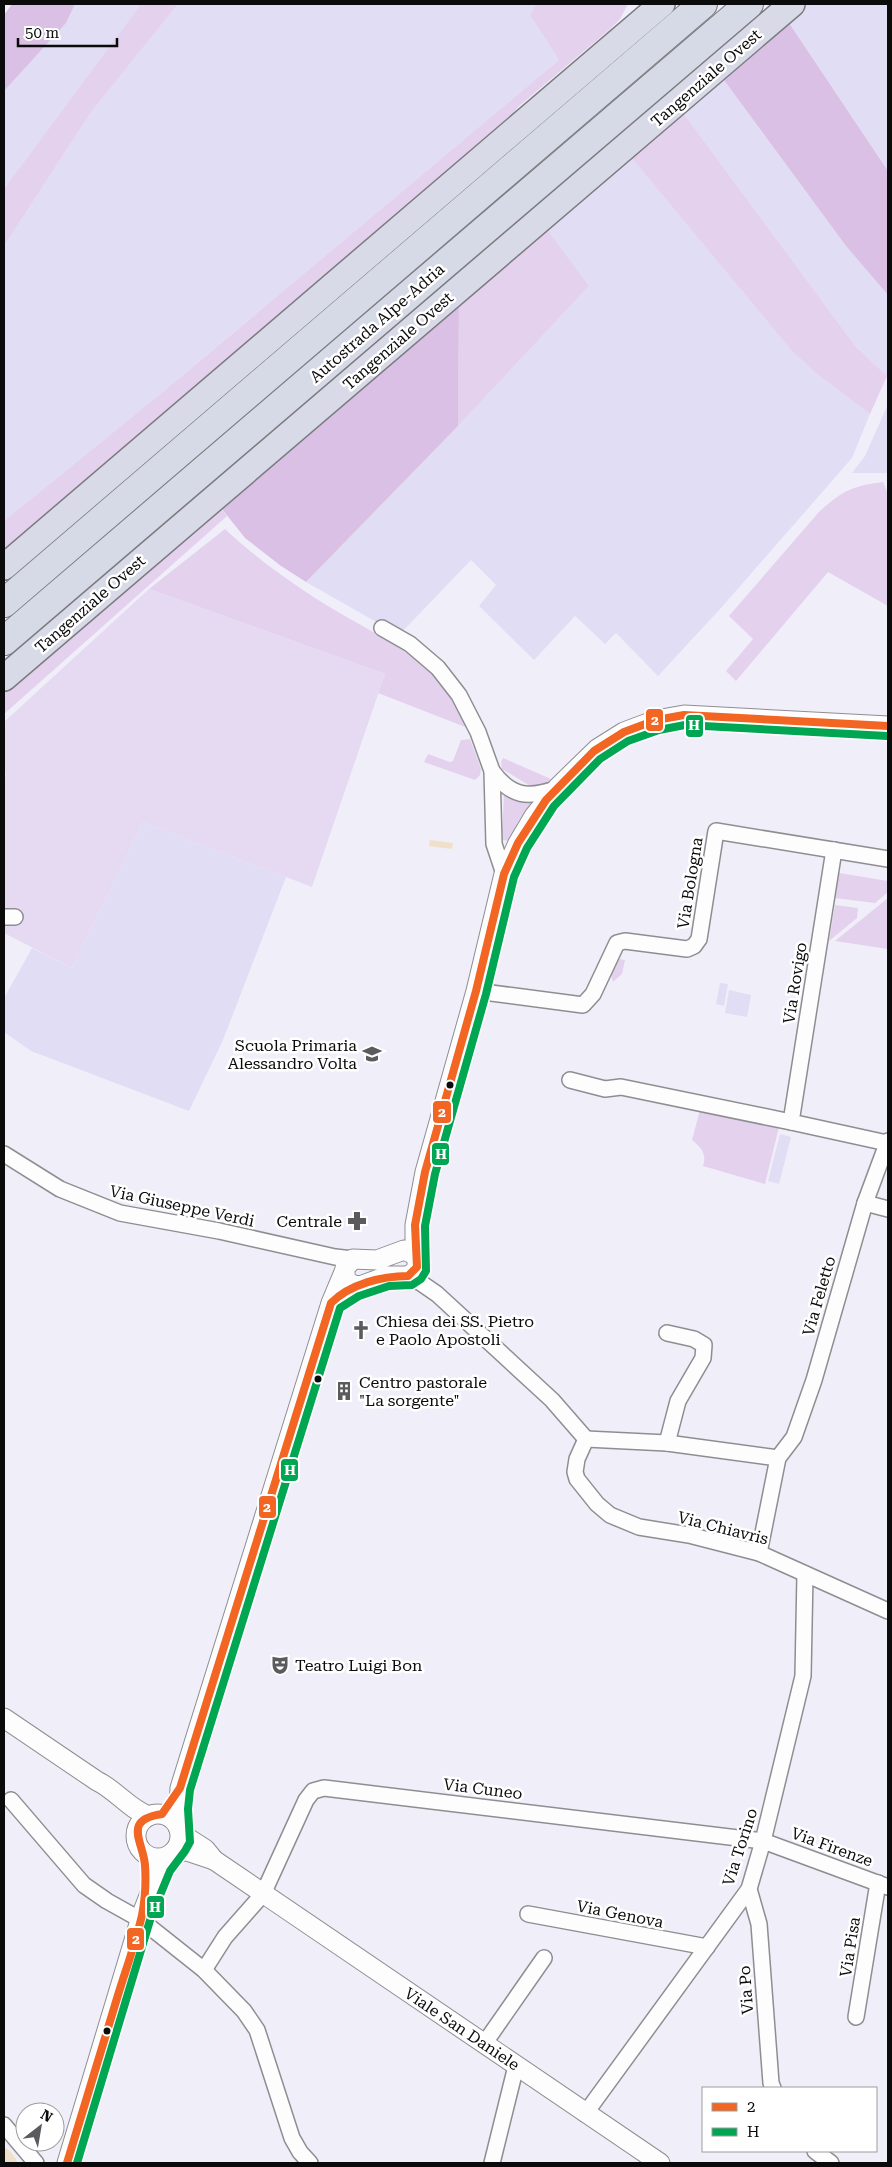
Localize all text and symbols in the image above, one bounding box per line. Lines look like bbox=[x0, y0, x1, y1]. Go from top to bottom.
scale bar bbox=[18, 15, 116, 47]
text: 50 m bbox=[25, 24, 60, 42]
street label: Tangenziale Ovest bbox=[647, 25, 765, 131]
street label: Autostrada Alpe-Adria bbox=[306, 259, 448, 387]
street label: Tangenziale Ovest bbox=[339, 288, 457, 394]
street label: Tangenziale Ovest bbox=[31, 551, 149, 657]
line badge: 2 bbox=[645, 708, 664, 732]
text: 2 bbox=[651, 712, 659, 728]
line badge: H bbox=[685, 714, 704, 738]
text: H bbox=[688, 717, 700, 733]
street label: Via Bologna bbox=[673, 836, 707, 930]
street label: Via Rovigo bbox=[779, 941, 811, 1025]
place label: Scuola Primaria Alessandro Volta bbox=[228, 1036, 357, 1073]
school or university icon: Scuola Primaria Alessandro Volta bbox=[361, 1043, 383, 1065]
unlabelled marker bbox=[445, 1080, 455, 1090]
line badge: 2 bbox=[432, 1100, 452, 1124]
text: 2 bbox=[438, 1104, 446, 1120]
line badge: H bbox=[431, 1142, 450, 1166]
text: H bbox=[435, 1146, 447, 1162]
street label: Via Giuseppe Verdi bbox=[108, 1181, 256, 1231]
pharmacy icon: Centrale bbox=[346, 1210, 368, 1232]
place label: Centrale bbox=[277, 1212, 342, 1231]
street label: Via Feletto bbox=[799, 1254, 839, 1338]
place label: Chiesa dei SS. Pietro e Paolo Apostoli bbox=[376, 1312, 534, 1349]
church icon: Chiesa dei SS. Pietro e Paolo Apostoli bbox=[350, 1319, 372, 1341]
place label: Centro pastorale "La sorgente" bbox=[359, 1373, 487, 1410]
unlabelled marker bbox=[313, 1374, 323, 1384]
building icon: Centro pastorale "La sorgente" bbox=[333, 1380, 355, 1402]
line badge: H bbox=[280, 1458, 299, 1482]
text: H bbox=[284, 1462, 296, 1478]
line badge: 2 bbox=[258, 1495, 277, 1519]
text: 2 bbox=[263, 1499, 271, 1515]
street label: Via Chiavris bbox=[676, 1508, 771, 1549]
theatre icon: Teatro Luigi Bon bbox=[269, 1654, 291, 1676]
place label: Teatro Luigi Bon bbox=[295, 1656, 422, 1675]
street label: Via Cuneo bbox=[442, 1775, 524, 1803]
street label: Via Torino bbox=[719, 1806, 761, 1888]
street label: Via Firenze bbox=[789, 1823, 876, 1871]
line badge: H bbox=[146, 1895, 165, 1919]
street label: Via Genova bbox=[575, 1896, 665, 1932]
text: H bbox=[149, 1899, 161, 1915]
street label: Via Pisa bbox=[836, 1915, 864, 1978]
line badge: 2 bbox=[126, 1927, 145, 1951]
text: 2 bbox=[132, 1931, 140, 1947]
street label: Via Po bbox=[735, 1965, 757, 2015]
street label: Viale San Daniele bbox=[401, 1983, 523, 2075]
unlabelled marker bbox=[102, 2026, 112, 2036]
legend bbox=[702, 2087, 877, 2152]
text: 2 bbox=[747, 2098, 755, 2116]
north arrow bbox=[15, 2102, 65, 2152]
text: N bbox=[38, 2106, 56, 2126]
text: H bbox=[747, 2123, 760, 2141]

